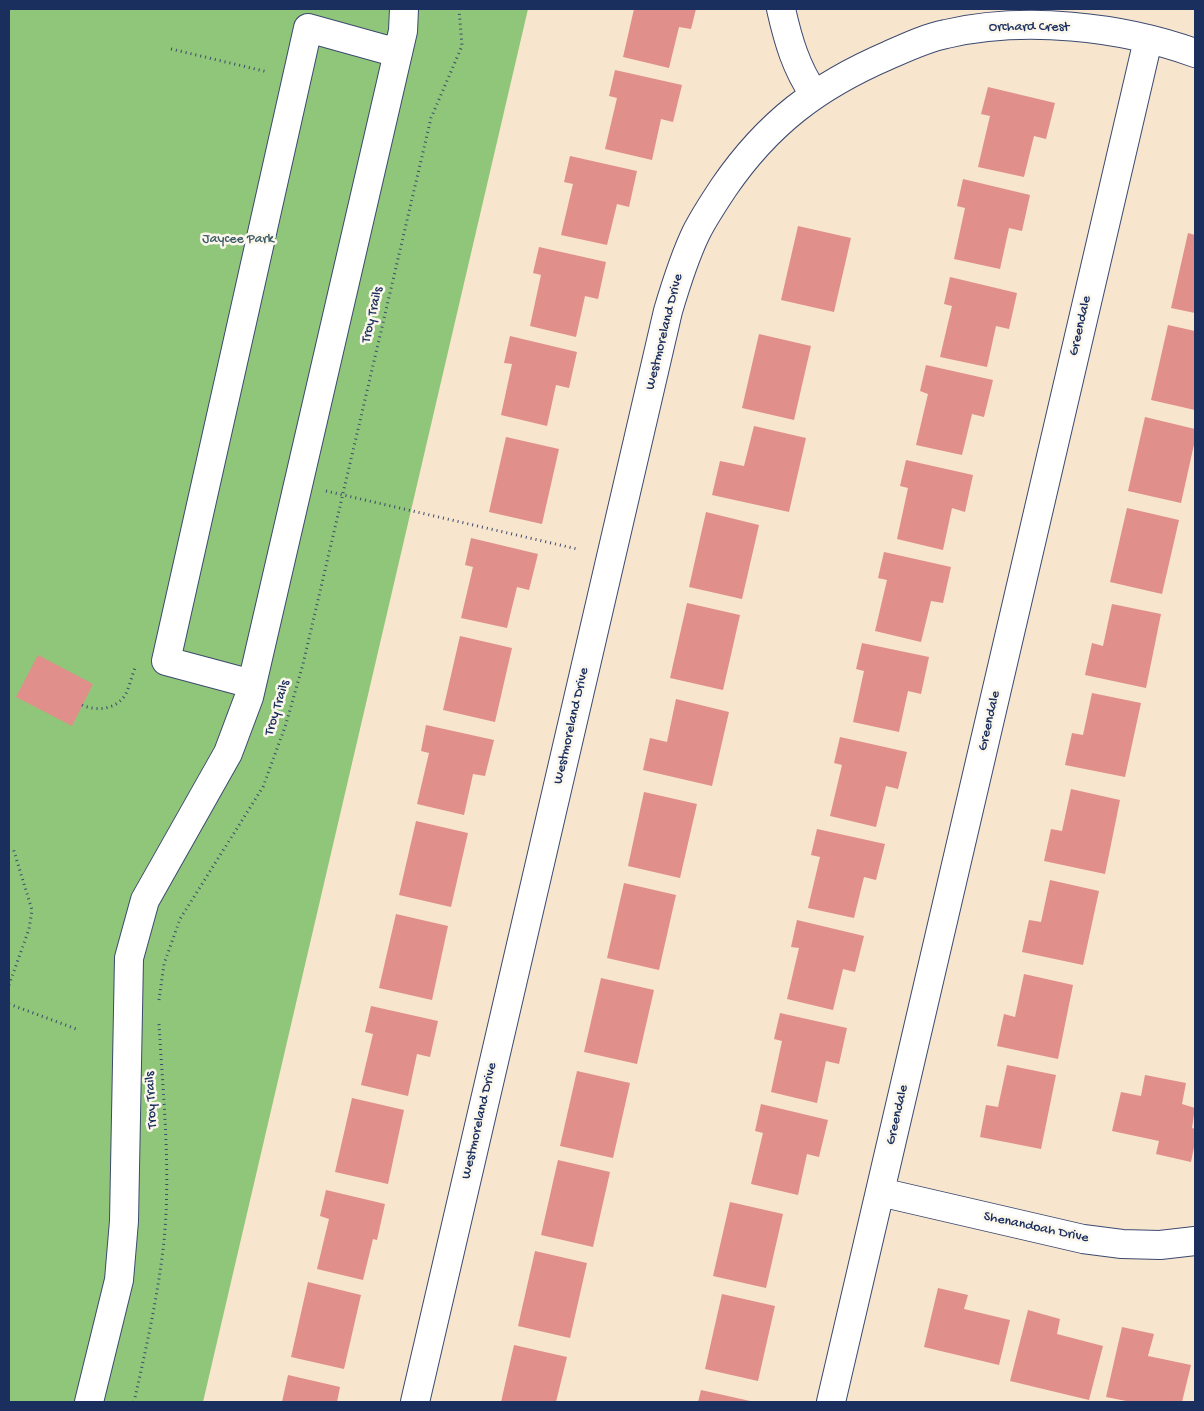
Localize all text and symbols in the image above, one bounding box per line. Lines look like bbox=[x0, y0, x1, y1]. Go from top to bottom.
street label: Orchard Crest bbox=[989, 20, 1069, 36]
park label: Jaycee Park bbox=[202, 232, 274, 248]
street label: Westmoreland Drive bbox=[642, 272, 688, 392]
street label: Troy Trails bbox=[358, 285, 388, 345]
street label: Greendale bbox=[1066, 294, 1096, 358]
street label: Westmoreland Drive bbox=[550, 666, 594, 786]
street label: Troy Trails bbox=[262, 678, 294, 738]
street label: Greendale bbox=[975, 689, 1005, 753]
street label: Westmoreland Drive bbox=[458, 1061, 502, 1181]
street label: Troy Trails bbox=[142, 1071, 162, 1129]
street label: Greendale bbox=[883, 1083, 913, 1147]
street label: Shenandoah Drive bbox=[982, 1209, 1090, 1247]

